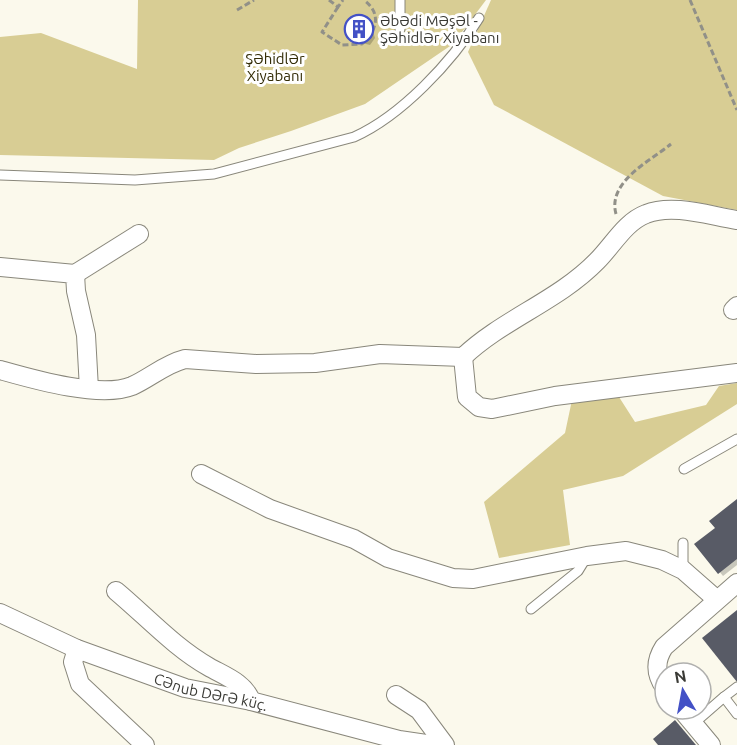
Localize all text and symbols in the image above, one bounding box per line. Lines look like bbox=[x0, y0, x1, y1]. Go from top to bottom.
place label: Əbədi Məşəl - Şəhidlər Xiyabanı bbox=[380, 12, 499, 46]
building icon: Əbədi Məşəl - Şəhidlər Xiyabanı bbox=[343, 13, 375, 45]
park label: Şəhidlər Xiyabanı bbox=[245, 50, 305, 84]
north arrow bbox=[653, 661, 713, 721]
text: N bbox=[673, 666, 688, 686]
street label: Cənub Dərə küç. bbox=[152, 669, 270, 714]

